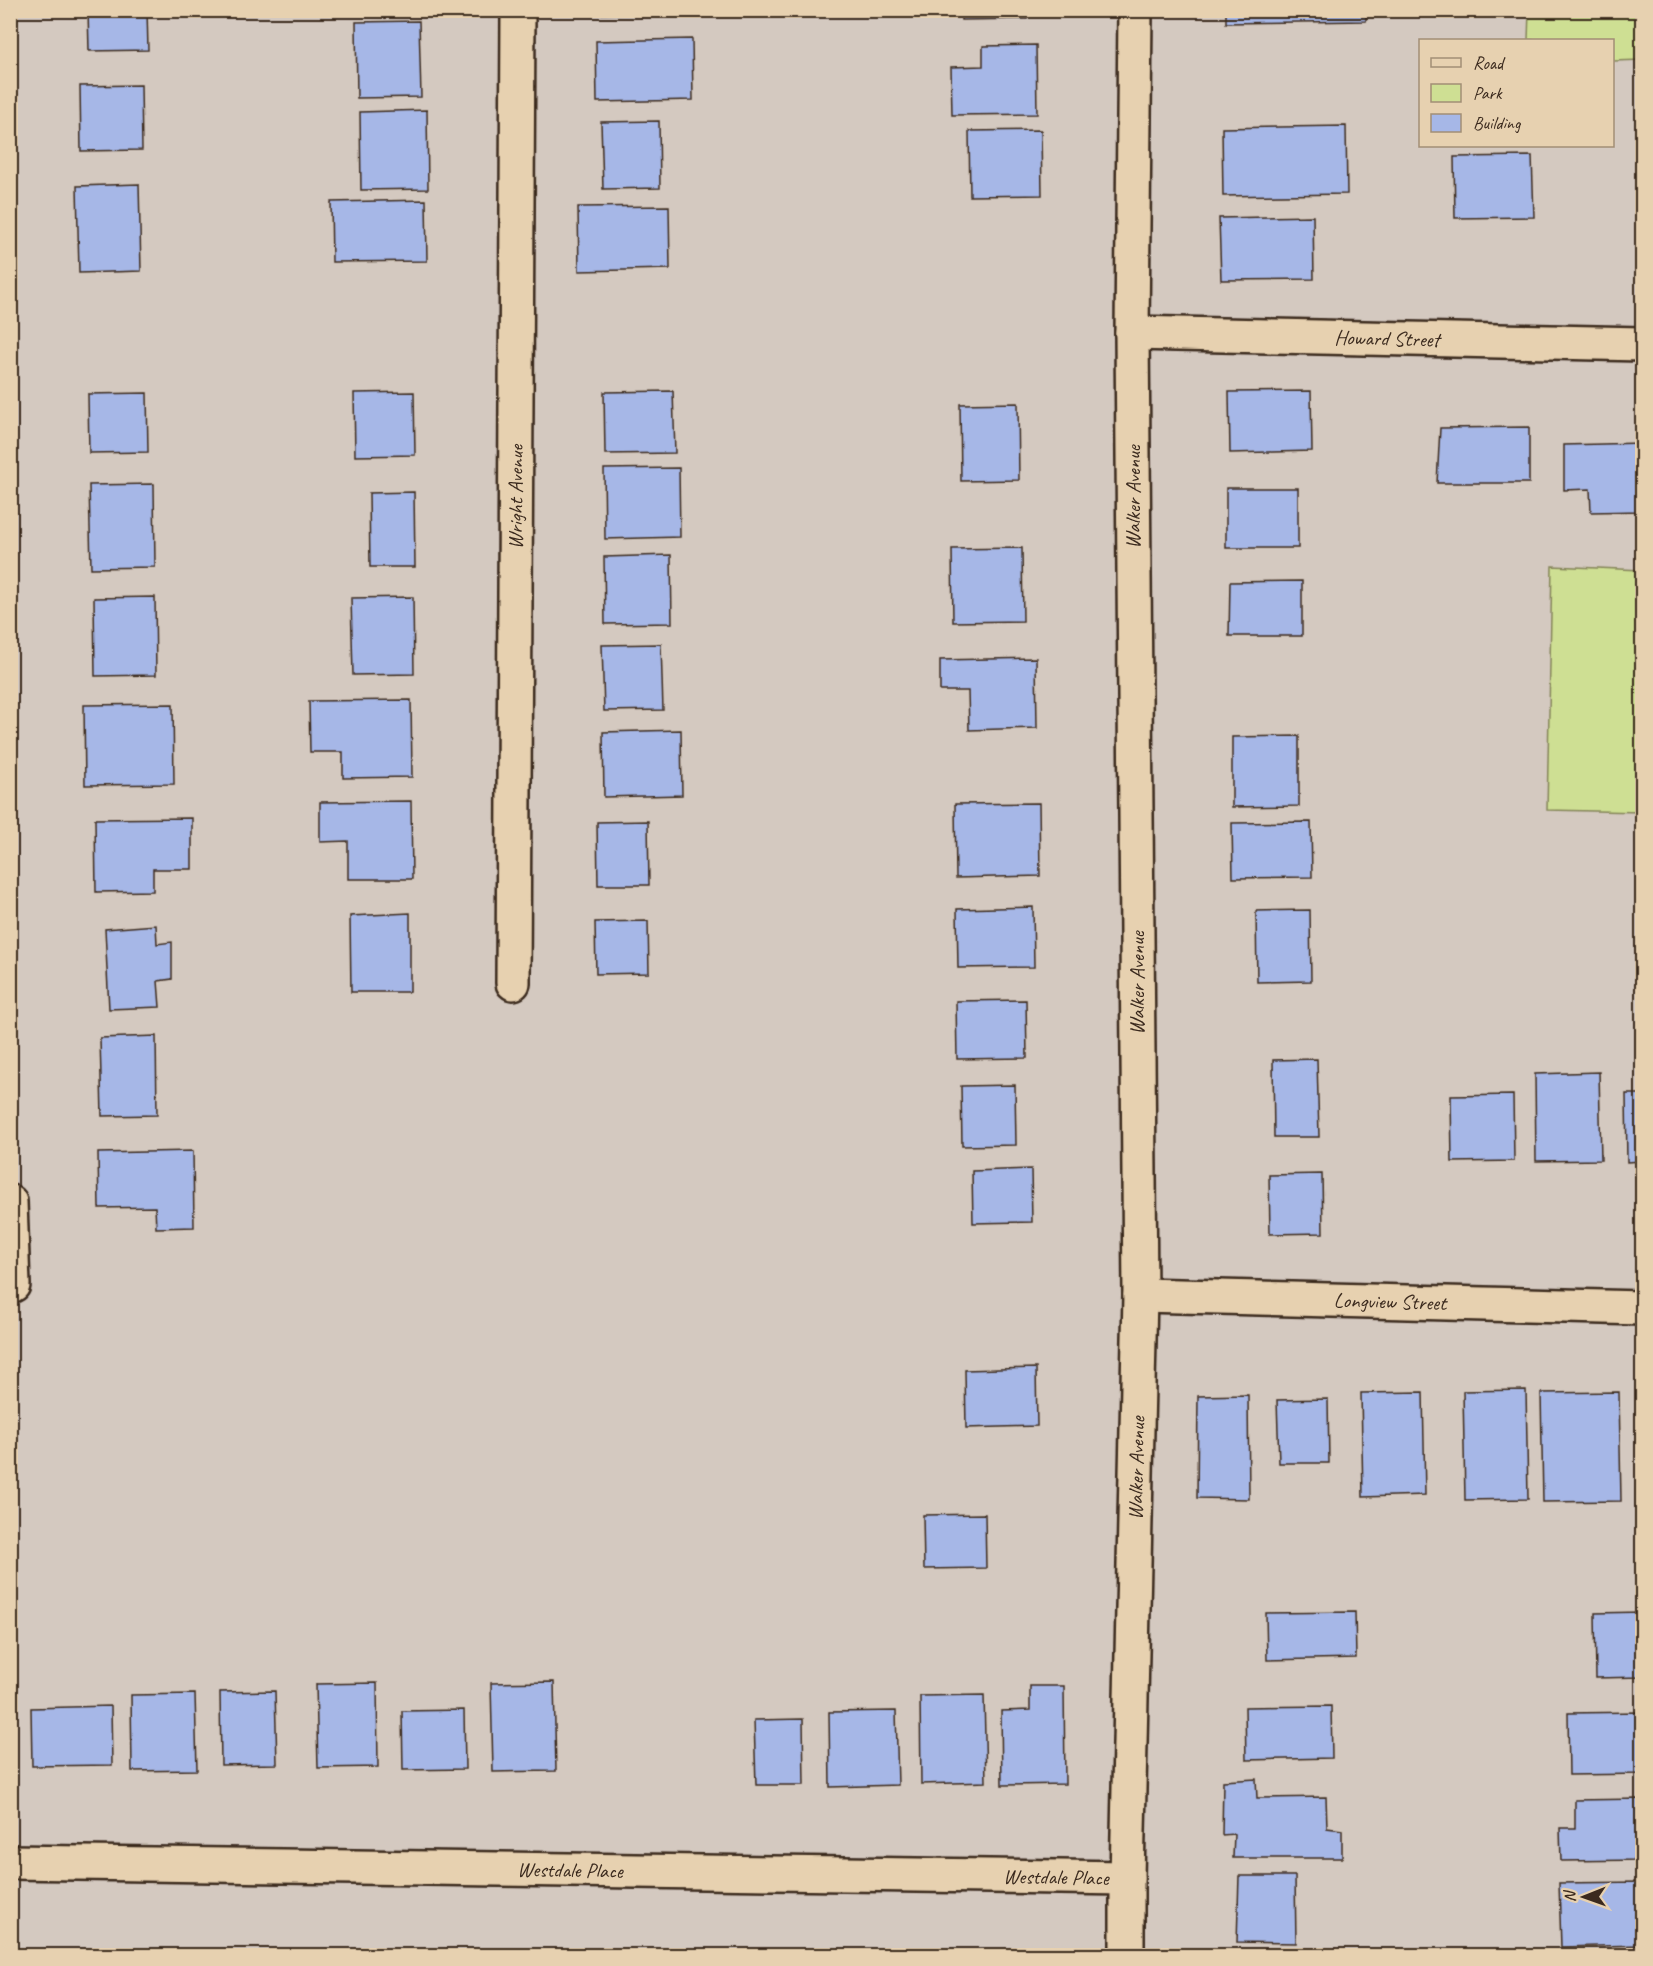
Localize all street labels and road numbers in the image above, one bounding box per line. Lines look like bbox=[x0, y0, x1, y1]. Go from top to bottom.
street label: Howard Street bbox=[1334, 324, 1443, 353]
street label: Wright Avenue bbox=[502, 444, 529, 549]
street label: Walker Avenue bbox=[1120, 444, 1146, 549]
street label: Walker Avenue bbox=[1124, 930, 1150, 1035]
street label: Longview Street bbox=[1333, 1287, 1448, 1316]
street label: Walker Avenue bbox=[1122, 1415, 1150, 1520]
street label: Westdale Place bbox=[517, 1856, 624, 1884]
street label: Westdale Place bbox=[1003, 1863, 1110, 1891]

